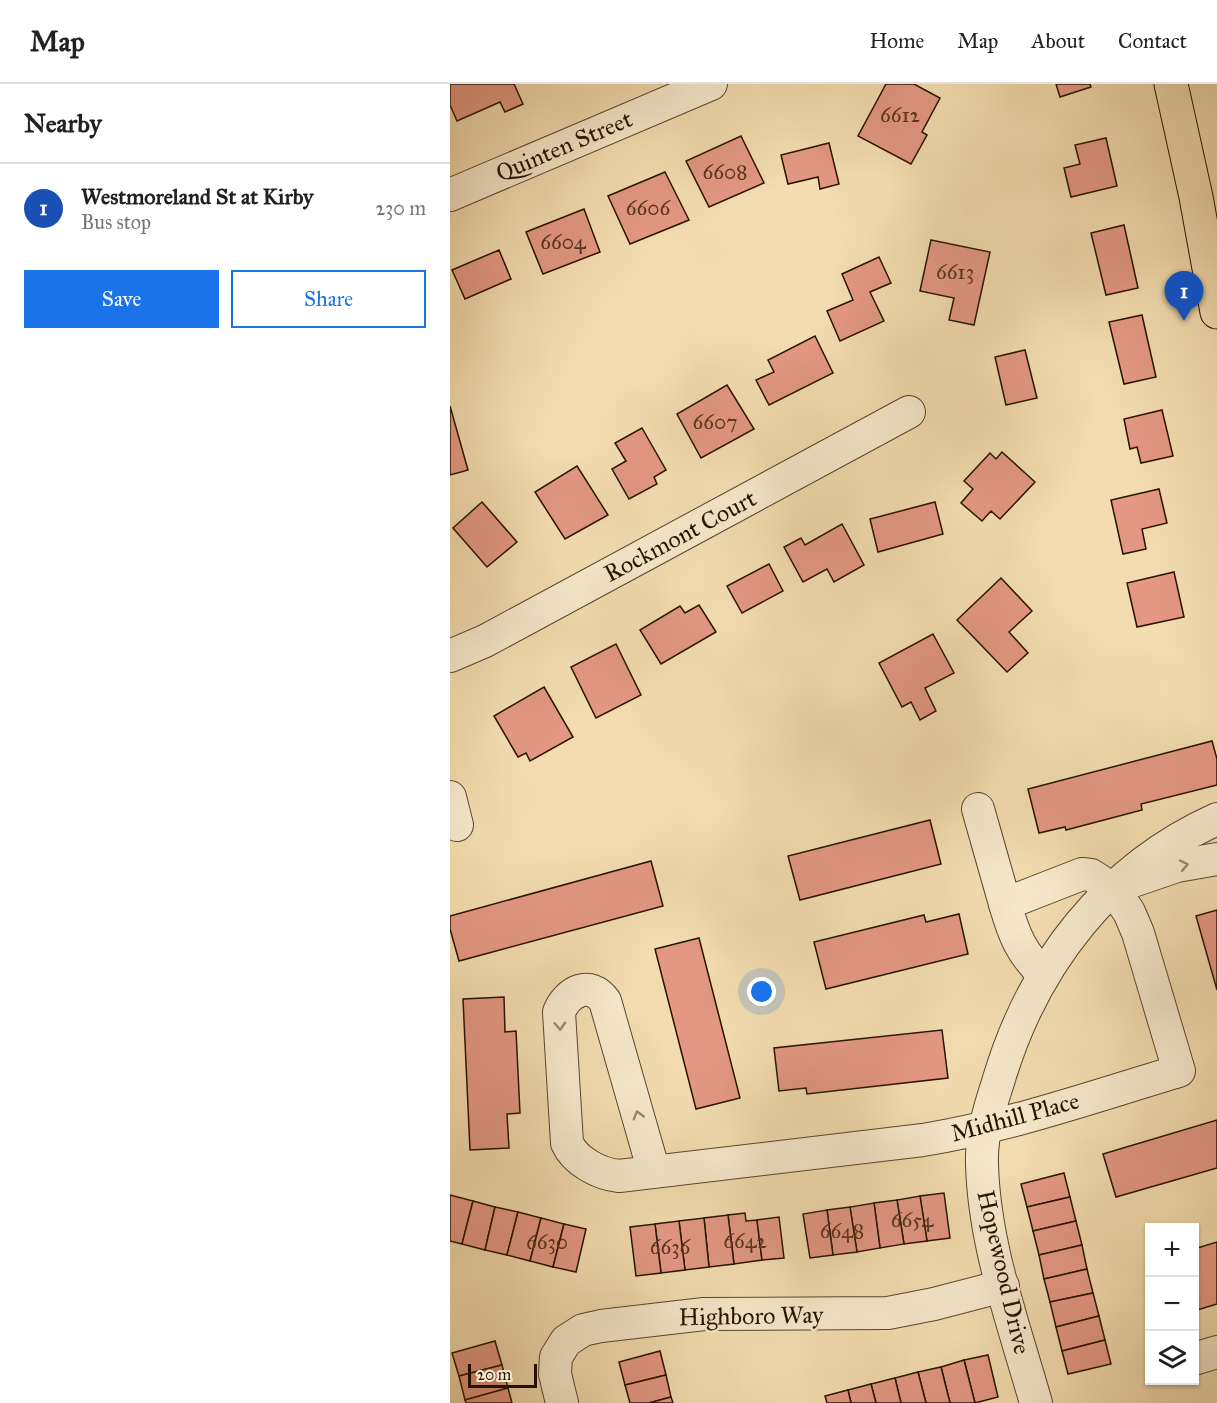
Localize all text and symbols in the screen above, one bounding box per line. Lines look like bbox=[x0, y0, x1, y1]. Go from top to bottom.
text: Map bbox=[30, 24, 85, 59]
text: Home bbox=[869, 28, 924, 54]
text: Map bbox=[957, 28, 998, 54]
text: About bbox=[1031, 28, 1085, 54]
text: Contact bbox=[1118, 28, 1187, 54]
house number: 6612 bbox=[880, 102, 921, 128]
street label: Quinten Street bbox=[491, 104, 637, 188]
text: Nearby bbox=[24, 107, 102, 139]
house number: 6608 bbox=[703, 159, 747, 185]
text: Westmoreland St at Kirby bbox=[81, 183, 313, 210]
house number: 6606 bbox=[626, 195, 671, 221]
text: 1 bbox=[40, 196, 47, 220]
text: 230 m bbox=[375, 196, 426, 220]
text: Bus stop bbox=[81, 210, 151, 234]
house number: 6604 bbox=[540, 229, 587, 255]
house number: 6613 bbox=[936, 259, 974, 285]
button: Save bbox=[24, 270, 219, 328]
button: Share bbox=[231, 270, 426, 328]
pin: 1 bbox=[1164, 272, 1204, 321]
house number: 6607 bbox=[693, 409, 737, 435]
street label: Rockmont Court bbox=[599, 483, 762, 589]
one-way arrow bbox=[1179, 859, 1189, 872]
your location bbox=[747, 977, 776, 1006]
one-way arrow bbox=[553, 1022, 566, 1031]
street label: Midhill Place bbox=[947, 1085, 1083, 1149]
one-way arrow bbox=[633, 1110, 645, 1121]
street label: Hopewood Drive bbox=[971, 1187, 1037, 1357]
house number: 6654 bbox=[891, 1207, 935, 1233]
house number: 6648 bbox=[820, 1218, 864, 1244]
map controls bbox=[1145, 1223, 1199, 1385]
button: + bbox=[1145, 1223, 1199, 1277]
house number: 6642 bbox=[723, 1228, 767, 1254]
house number: 6630 bbox=[526, 1229, 568, 1255]
house number: 6636 bbox=[650, 1234, 692, 1260]
button: − bbox=[1145, 1277, 1199, 1331]
street label: Highboro Way bbox=[678, 1300, 824, 1332]
button: layers bbox=[1145, 1331, 1199, 1385]
scale bar bbox=[468, 1361, 537, 1388]
text: 20 m bbox=[477, 1365, 511, 1384]

